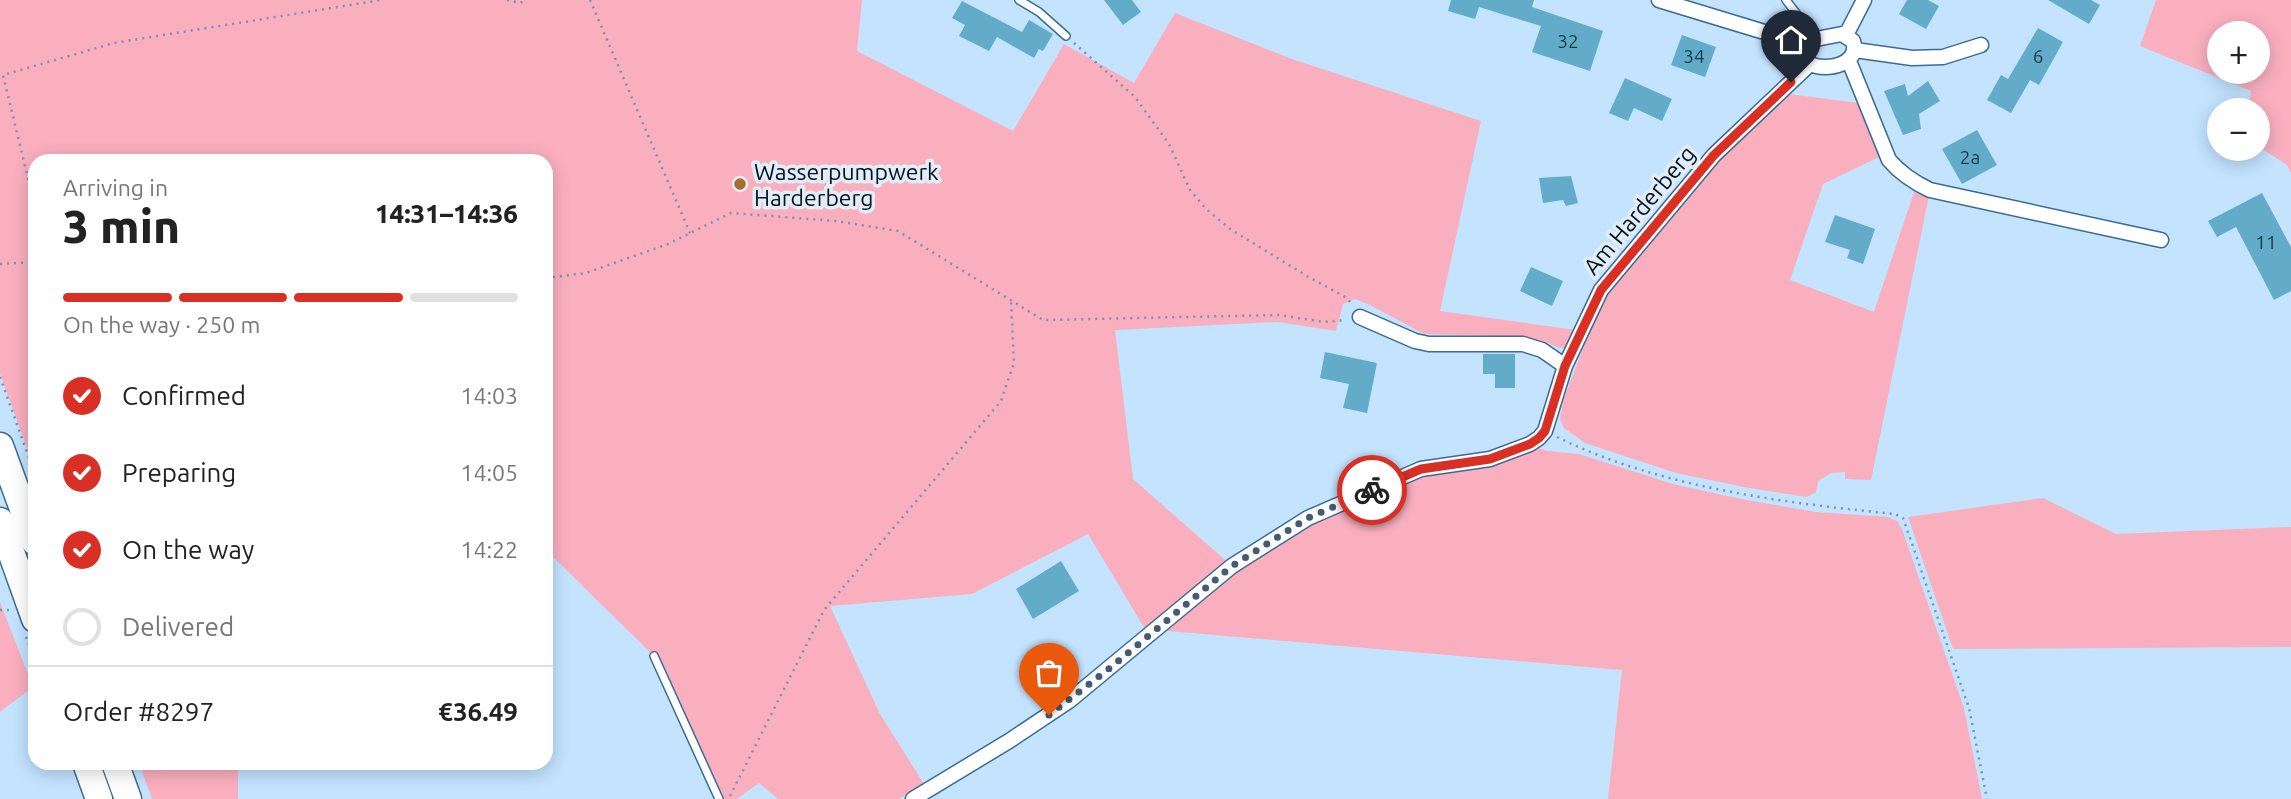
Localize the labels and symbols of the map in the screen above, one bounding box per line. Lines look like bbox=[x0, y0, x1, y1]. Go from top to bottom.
pin bbox=[1761, 10, 1821, 82]
house number: 32 bbox=[1557, 30, 1579, 52]
house number: 34 bbox=[1683, 45, 1705, 67]
house number: 6 bbox=[2033, 45, 2043, 67]
street label: Am Harderberg bbox=[1578, 141, 1700, 279]
house number: 2a bbox=[1960, 146, 1980, 168]
place label: Wasserpumpwerk Harderberg bbox=[754, 159, 939, 210]
marker: Wasserpumpwerk Harderberg bbox=[732, 176, 748, 192]
house number: 11 bbox=[2255, 231, 2277, 253]
courier bbox=[1337, 455, 1407, 525]
pin bbox=[1019, 643, 1079, 715]

